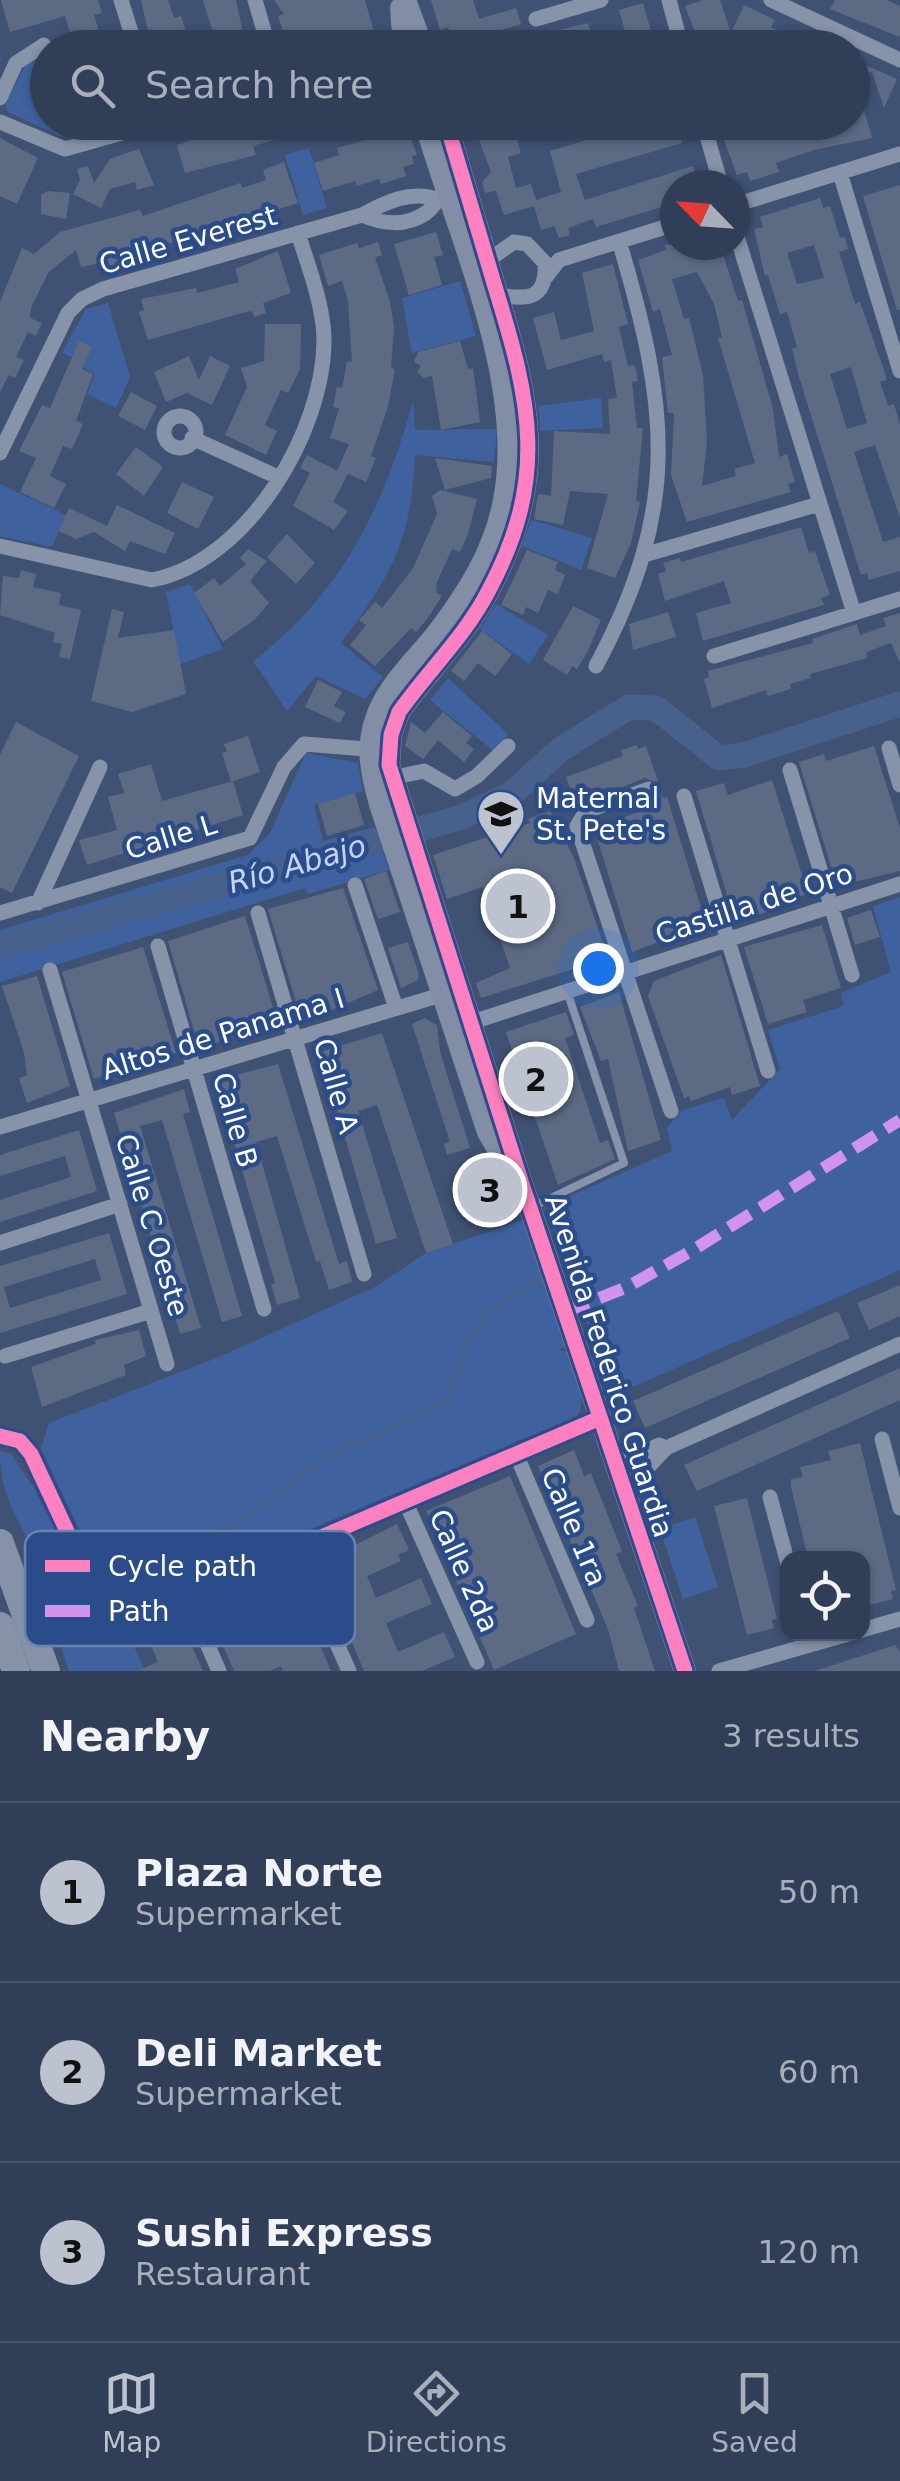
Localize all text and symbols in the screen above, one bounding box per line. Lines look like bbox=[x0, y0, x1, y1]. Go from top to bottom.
search box bbox=[30, 30, 870, 140]
icon: search bbox=[65, 58, 120, 113]
text: Search here bbox=[145, 63, 373, 107]
north arrow bbox=[660, 170, 750, 260]
street label: Calle Everest bbox=[95, 199, 281, 281]
place label: Maternal St. Pete's bbox=[536, 782, 666, 847]
school or university icon: Maternal St. Pete's bbox=[475, 788, 527, 856]
street label: Calle L bbox=[121, 807, 221, 867]
water label: Río Abajo bbox=[224, 828, 370, 900]
street label: Castilla de Oro bbox=[651, 857, 857, 951]
pin: 1 bbox=[486, 868, 550, 944]
your location bbox=[573, 943, 624, 994]
street label: Altos de Panama I bbox=[98, 981, 348, 1087]
street label: Calle A bbox=[307, 1035, 365, 1137]
pin: 2 bbox=[504, 1042, 568, 1116]
street label: Calle B bbox=[206, 1069, 264, 1171]
street label: Calle C Oeste bbox=[109, 1130, 195, 1320]
pin: 3 bbox=[458, 1152, 522, 1228]
street label: Avenida Federico Guardia bbox=[538, 1190, 680, 1542]
street label: Calle 1ra bbox=[534, 1463, 614, 1591]
street label: Calle 2da bbox=[422, 1504, 506, 1638]
legend bbox=[25, 1531, 355, 1646]
text: Cycle path bbox=[108, 1550, 257, 1583]
map controls bbox=[780, 1551, 870, 1641]
button: locate bbox=[780, 1551, 870, 1641]
text: Path bbox=[108, 1595, 170, 1628]
text: Nearby bbox=[40, 1712, 210, 1761]
text: 3 results bbox=[722, 1717, 860, 1755]
text: Plaza Norte bbox=[135, 1851, 383, 1895]
text: 1 bbox=[61, 1873, 84, 1911]
text: 50 m bbox=[778, 1873, 860, 1911]
text: Supermarket bbox=[135, 1895, 342, 1933]
text: Deli Market bbox=[135, 2031, 382, 2075]
text: 2 bbox=[61, 2053, 84, 2091]
text: 60 m bbox=[778, 2053, 860, 2091]
text: Supermarket bbox=[135, 2075, 342, 2113]
text: Sushi Express bbox=[135, 2211, 433, 2255]
text: 3 bbox=[61, 2233, 84, 2271]
text: 120 m bbox=[758, 2233, 860, 2271]
text: Restaurant bbox=[135, 2255, 310, 2293]
tab: Map bbox=[102, 2366, 161, 2459]
tab: Directions bbox=[366, 2366, 507, 2459]
tab: Saved bbox=[711, 2366, 798, 2459]

